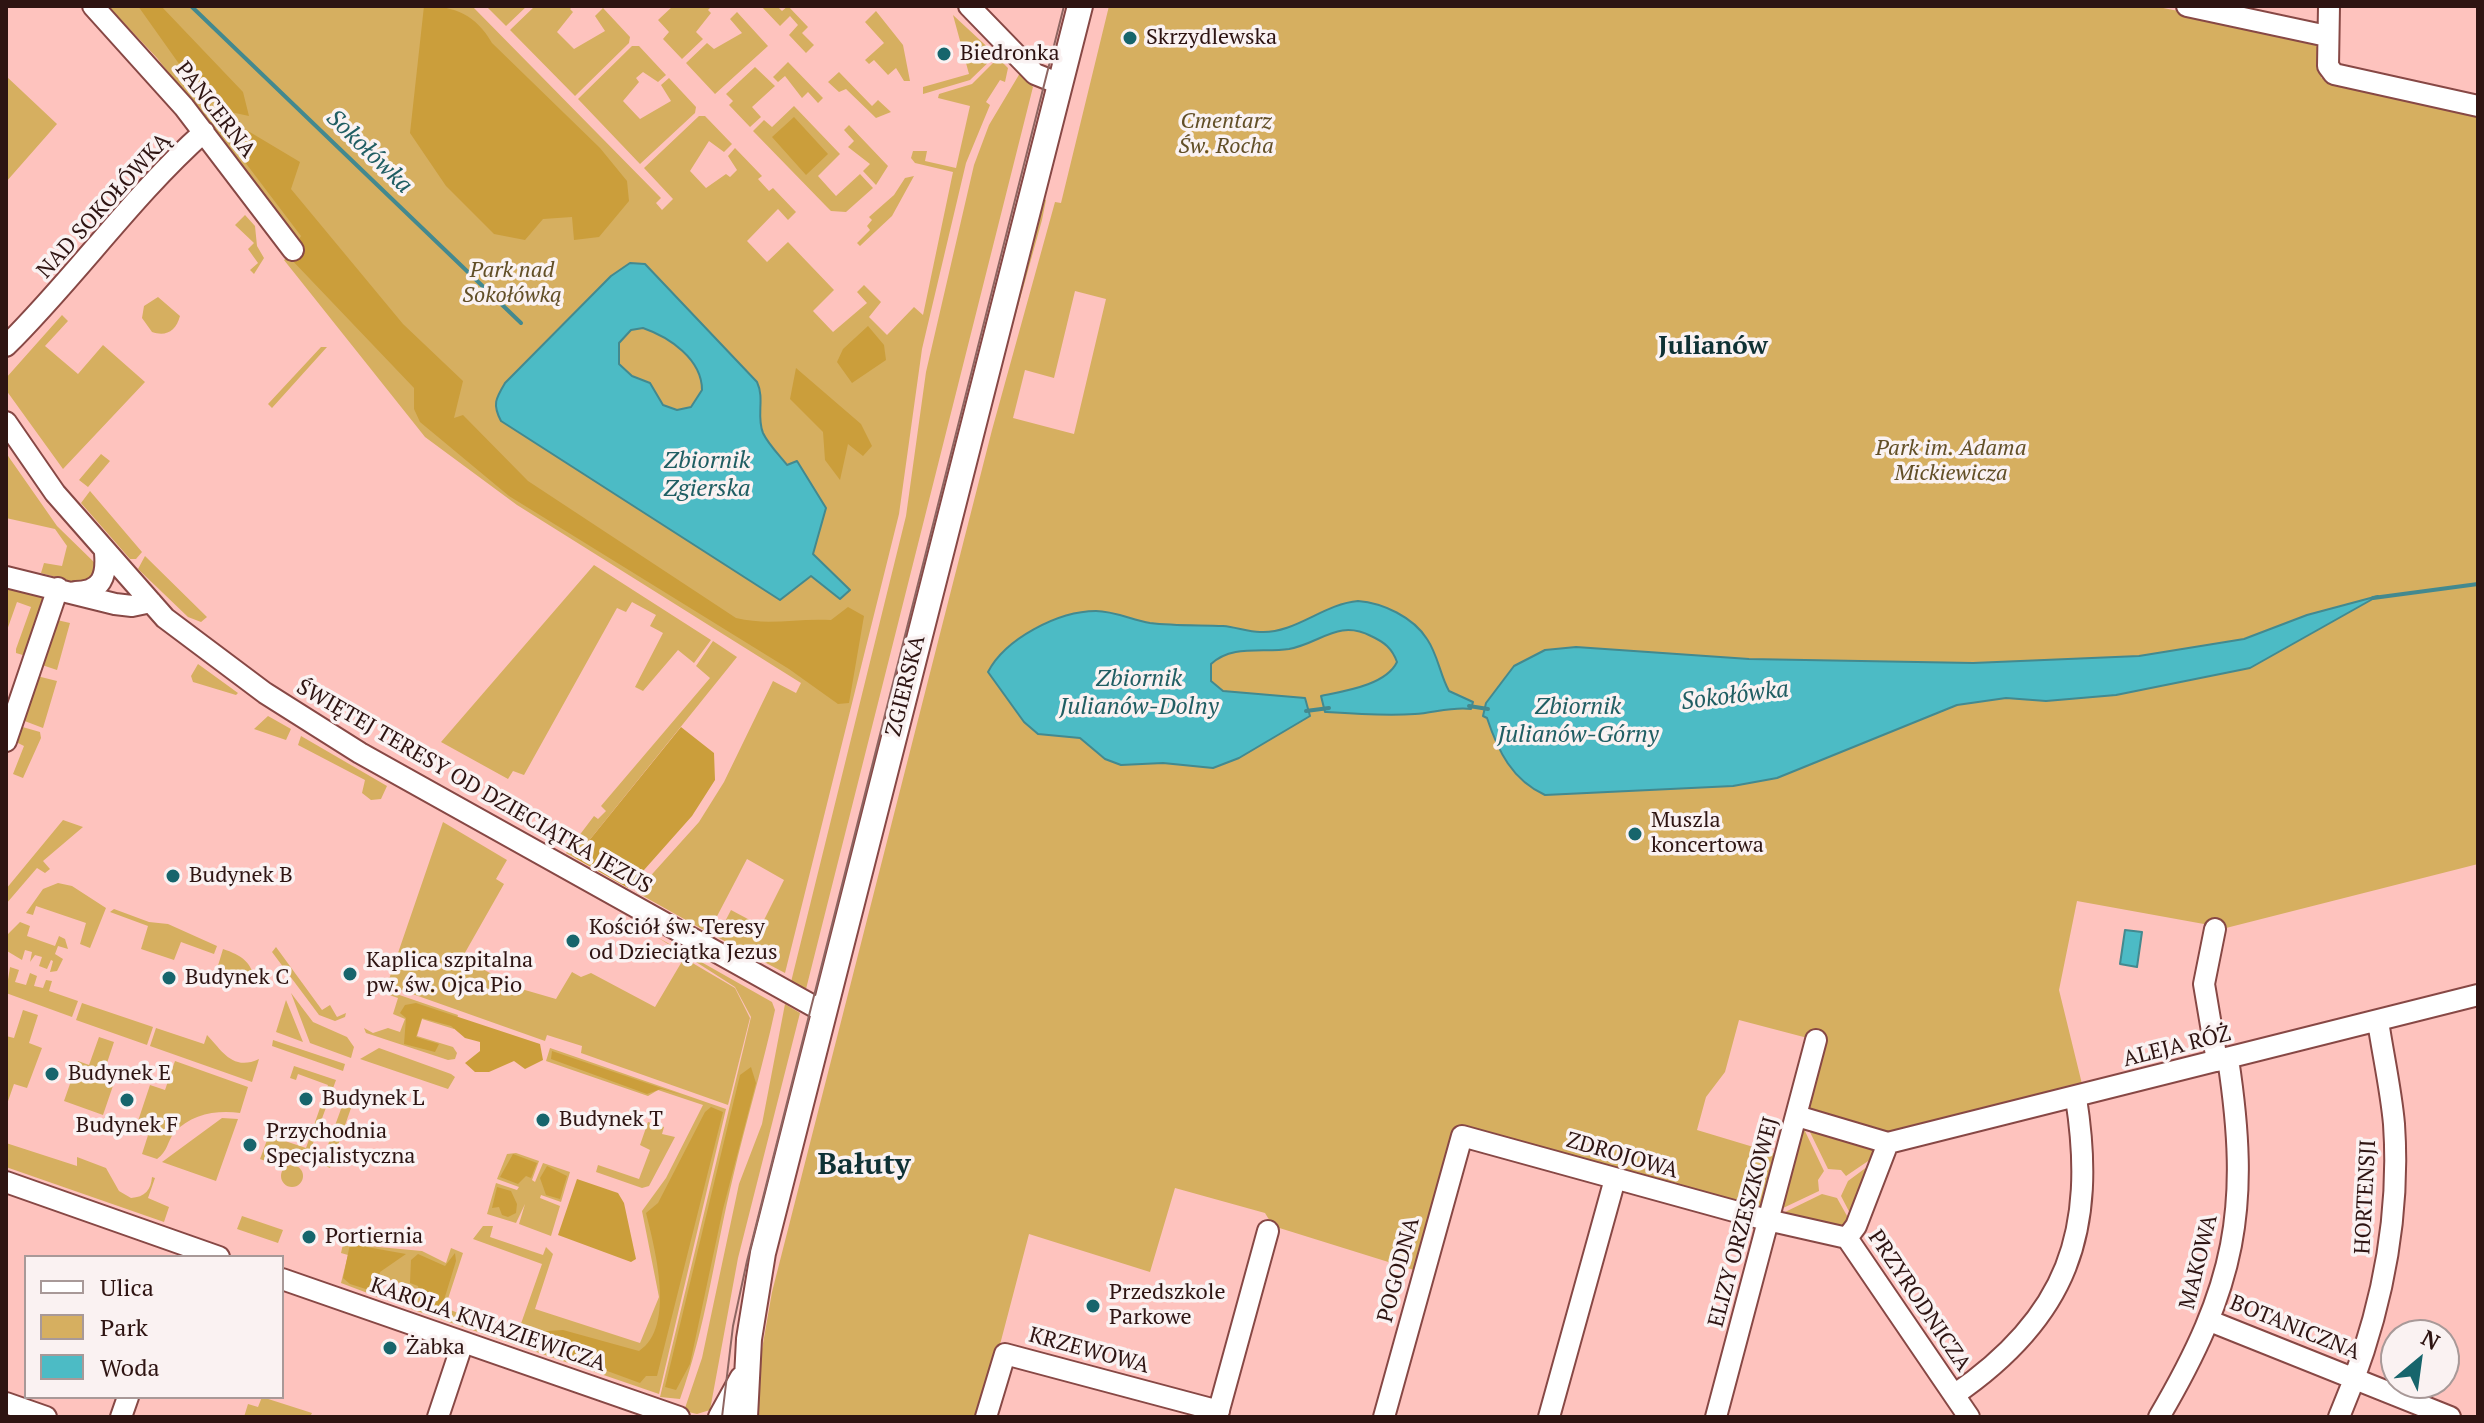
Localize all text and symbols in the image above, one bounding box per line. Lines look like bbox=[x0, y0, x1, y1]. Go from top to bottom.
place label: Skrzydlewska bbox=[1146, 25, 1277, 51]
marker: Skrzydlewska bbox=[1121, 29, 1139, 47]
place label: Biedronka bbox=[960, 41, 1060, 67]
marker: Biedronka bbox=[935, 45, 953, 63]
street label: PANCERNA bbox=[169, 57, 261, 163]
water label: Sokołówka bbox=[320, 104, 418, 200]
park label: Cmentarz Św. Rocha bbox=[1178, 109, 1274, 160]
street label: NAD SOKOŁÓWKĄ bbox=[32, 128, 176, 284]
park label: Park nad Sokołówką bbox=[462, 258, 562, 310]
district label: Julianów bbox=[1658, 331, 1768, 363]
park label: Park im. Adama Mickiewicza bbox=[1876, 436, 2026, 488]
water label: Zbiornik Zgierska bbox=[663, 447, 751, 503]
street label: ZGIERSKA bbox=[881, 633, 931, 739]
water label: Zbiornik Julianów-Dolny bbox=[1059, 665, 1219, 721]
street label: ŚWIĘTEJ TERESY OD DZIECIĄTKA JEZUS bbox=[292, 674, 656, 900]
water label: Sokołówka bbox=[1680, 675, 1790, 717]
water label: Zbiornik Julianów-Górny bbox=[1497, 693, 1659, 749]
place label: Muszla koncertowa bbox=[1651, 808, 1764, 860]
marker: Muszla koncertowa bbox=[1626, 825, 1644, 843]
place label: Budynek B bbox=[189, 863, 293, 889]
marker: Budynek B bbox=[164, 867, 182, 885]
place label: Kościół św. Teresy od Dzieciątka Jezus bbox=[589, 915, 777, 966]
marker: Kościół św. Teresy od Dzieciątka Jezus bbox=[564, 932, 582, 950]
place label: Kaplica szpitalna pw. św. Ojca Pio bbox=[366, 948, 533, 1000]
place label: Budynek C bbox=[185, 965, 289, 991]
marker: Kaplica szpitalna pw. św. Ojca Pio bbox=[341, 965, 359, 983]
marker: Budynek C bbox=[160, 969, 178, 987]
street label: ALEJA RÓŻ bbox=[2120, 1021, 2234, 1073]
place label: Budynek E bbox=[68, 1061, 171, 1087]
marker: Budynek E bbox=[43, 1065, 61, 1083]
place label: Budynek L bbox=[322, 1086, 424, 1112]
marker: Budynek L bbox=[297, 1090, 315, 1108]
marker: Budynek F bbox=[118, 1091, 136, 1109]
place label: Budynek T bbox=[559, 1107, 663, 1133]
marker: Budynek T bbox=[534, 1111, 552, 1129]
place label: Budynek F bbox=[76, 1113, 178, 1139]
street label: ELIZY ORZESZKOWEJ bbox=[1703, 1114, 1785, 1330]
place label: Przychodnia Specjalistyczna bbox=[266, 1119, 415, 1170]
street label: ZDROJOWA bbox=[1563, 1127, 1681, 1185]
marker: Przychodnia Specjalistyczna bbox=[241, 1136, 259, 1154]
street label: HORTENSJI bbox=[2350, 1139, 2382, 1255]
district label: Bałuty bbox=[817, 1147, 911, 1183]
street label: MAKOWA bbox=[2174, 1212, 2224, 1312]
street label: POGODNA bbox=[1372, 1215, 1426, 1325]
place label: Portiernia bbox=[325, 1224, 423, 1250]
street label: PRZYRODNICZA bbox=[1862, 1225, 1976, 1377]
marker: Portiernia bbox=[300, 1228, 318, 1246]
legend bbox=[24, 1255, 284, 1399]
text: Ulica bbox=[100, 1271, 154, 1303]
street label: KAROLA KNIAZIEWICZA bbox=[367, 1272, 609, 1378]
place label: Przedszkole Parkowe bbox=[1109, 1280, 1225, 1332]
street label: BOTANICZNA bbox=[2226, 1290, 2364, 1366]
marker: Przedszkole Parkowe bbox=[1084, 1297, 1102, 1315]
text: Park bbox=[100, 1311, 148, 1343]
north arrow bbox=[2380, 1319, 2460, 1399]
street label: KRZEWOWA bbox=[1026, 1322, 1152, 1380]
text: N bbox=[2417, 1323, 2445, 1356]
place label: Żabka bbox=[406, 1335, 465, 1361]
marker: Żabka bbox=[381, 1339, 399, 1357]
text: Woda bbox=[100, 1351, 160, 1383]

